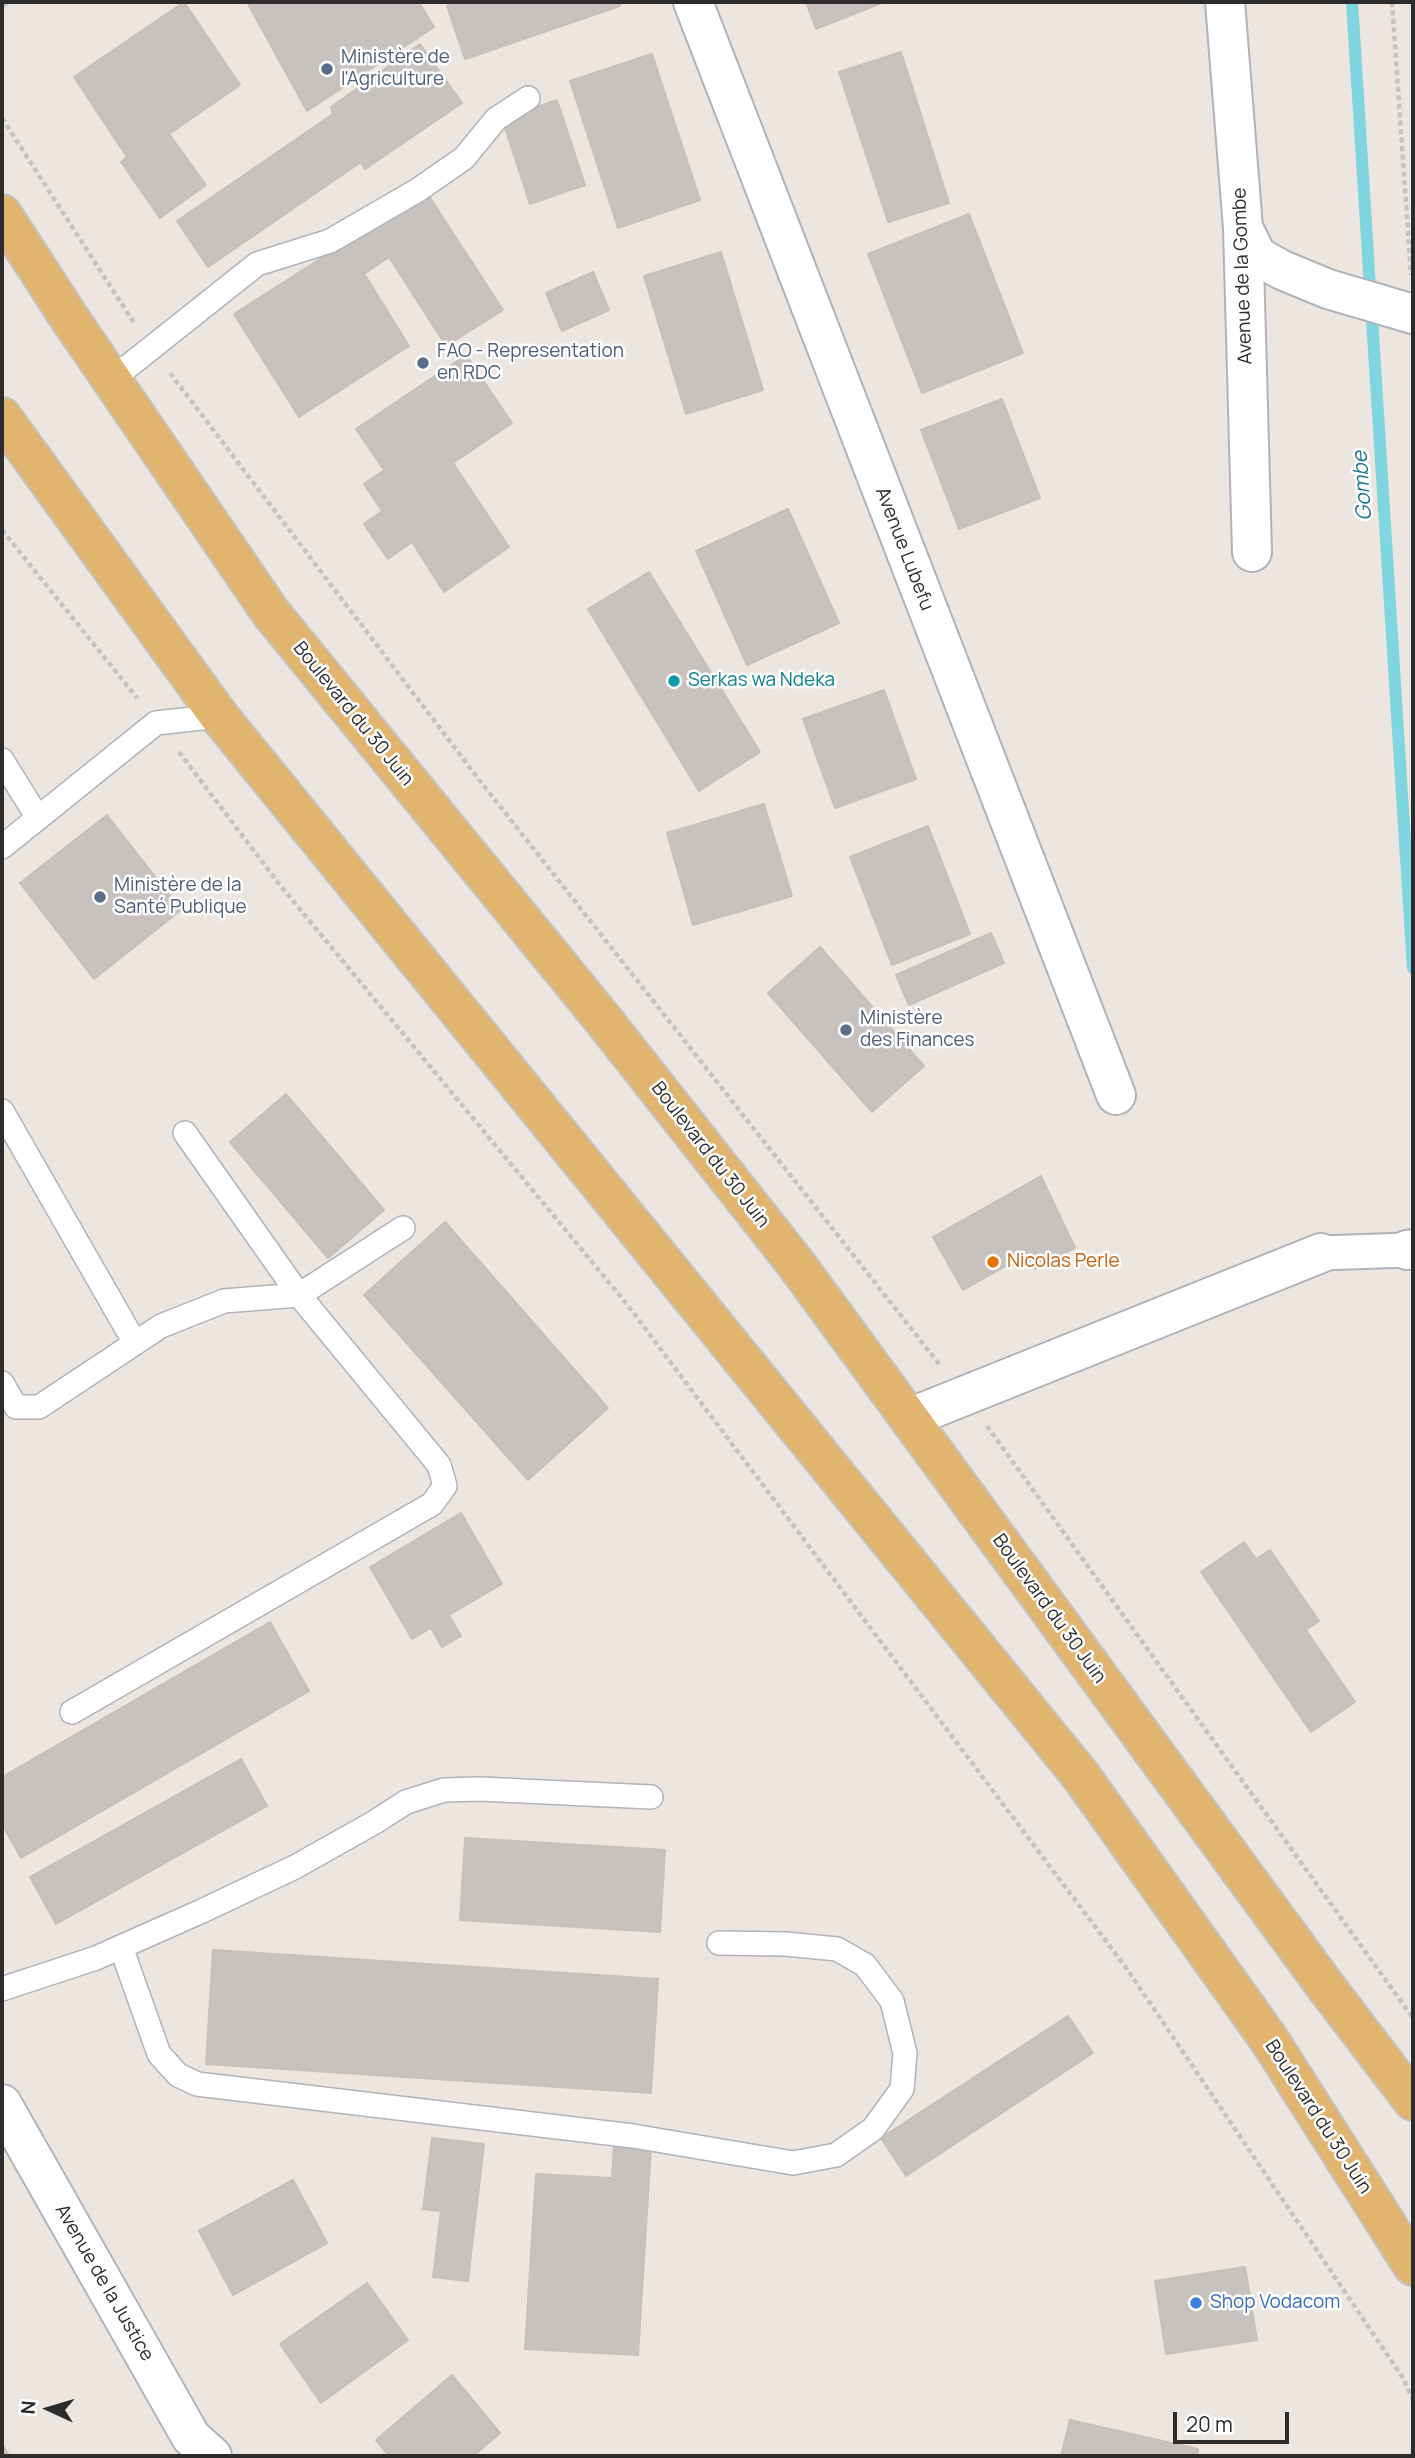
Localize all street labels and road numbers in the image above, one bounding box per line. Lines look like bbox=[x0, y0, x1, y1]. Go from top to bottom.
street label: Avenue de la Gombe bbox=[1229, 187, 1257, 365]
street label: Avenue Lubefu bbox=[870, 484, 938, 614]
street label: Boulevard du 30 Juin bbox=[288, 637, 418, 791]
street label: Boulevard du 30 Juin bbox=[646, 1078, 774, 1232]
street label: Boulevard du 30 Juin bbox=[987, 1530, 1111, 1688]
street label: Boulevard du 30 Juin bbox=[1260, 2036, 1376, 2198]
street label: Avenue de la Justice bbox=[50, 2201, 158, 2365]

